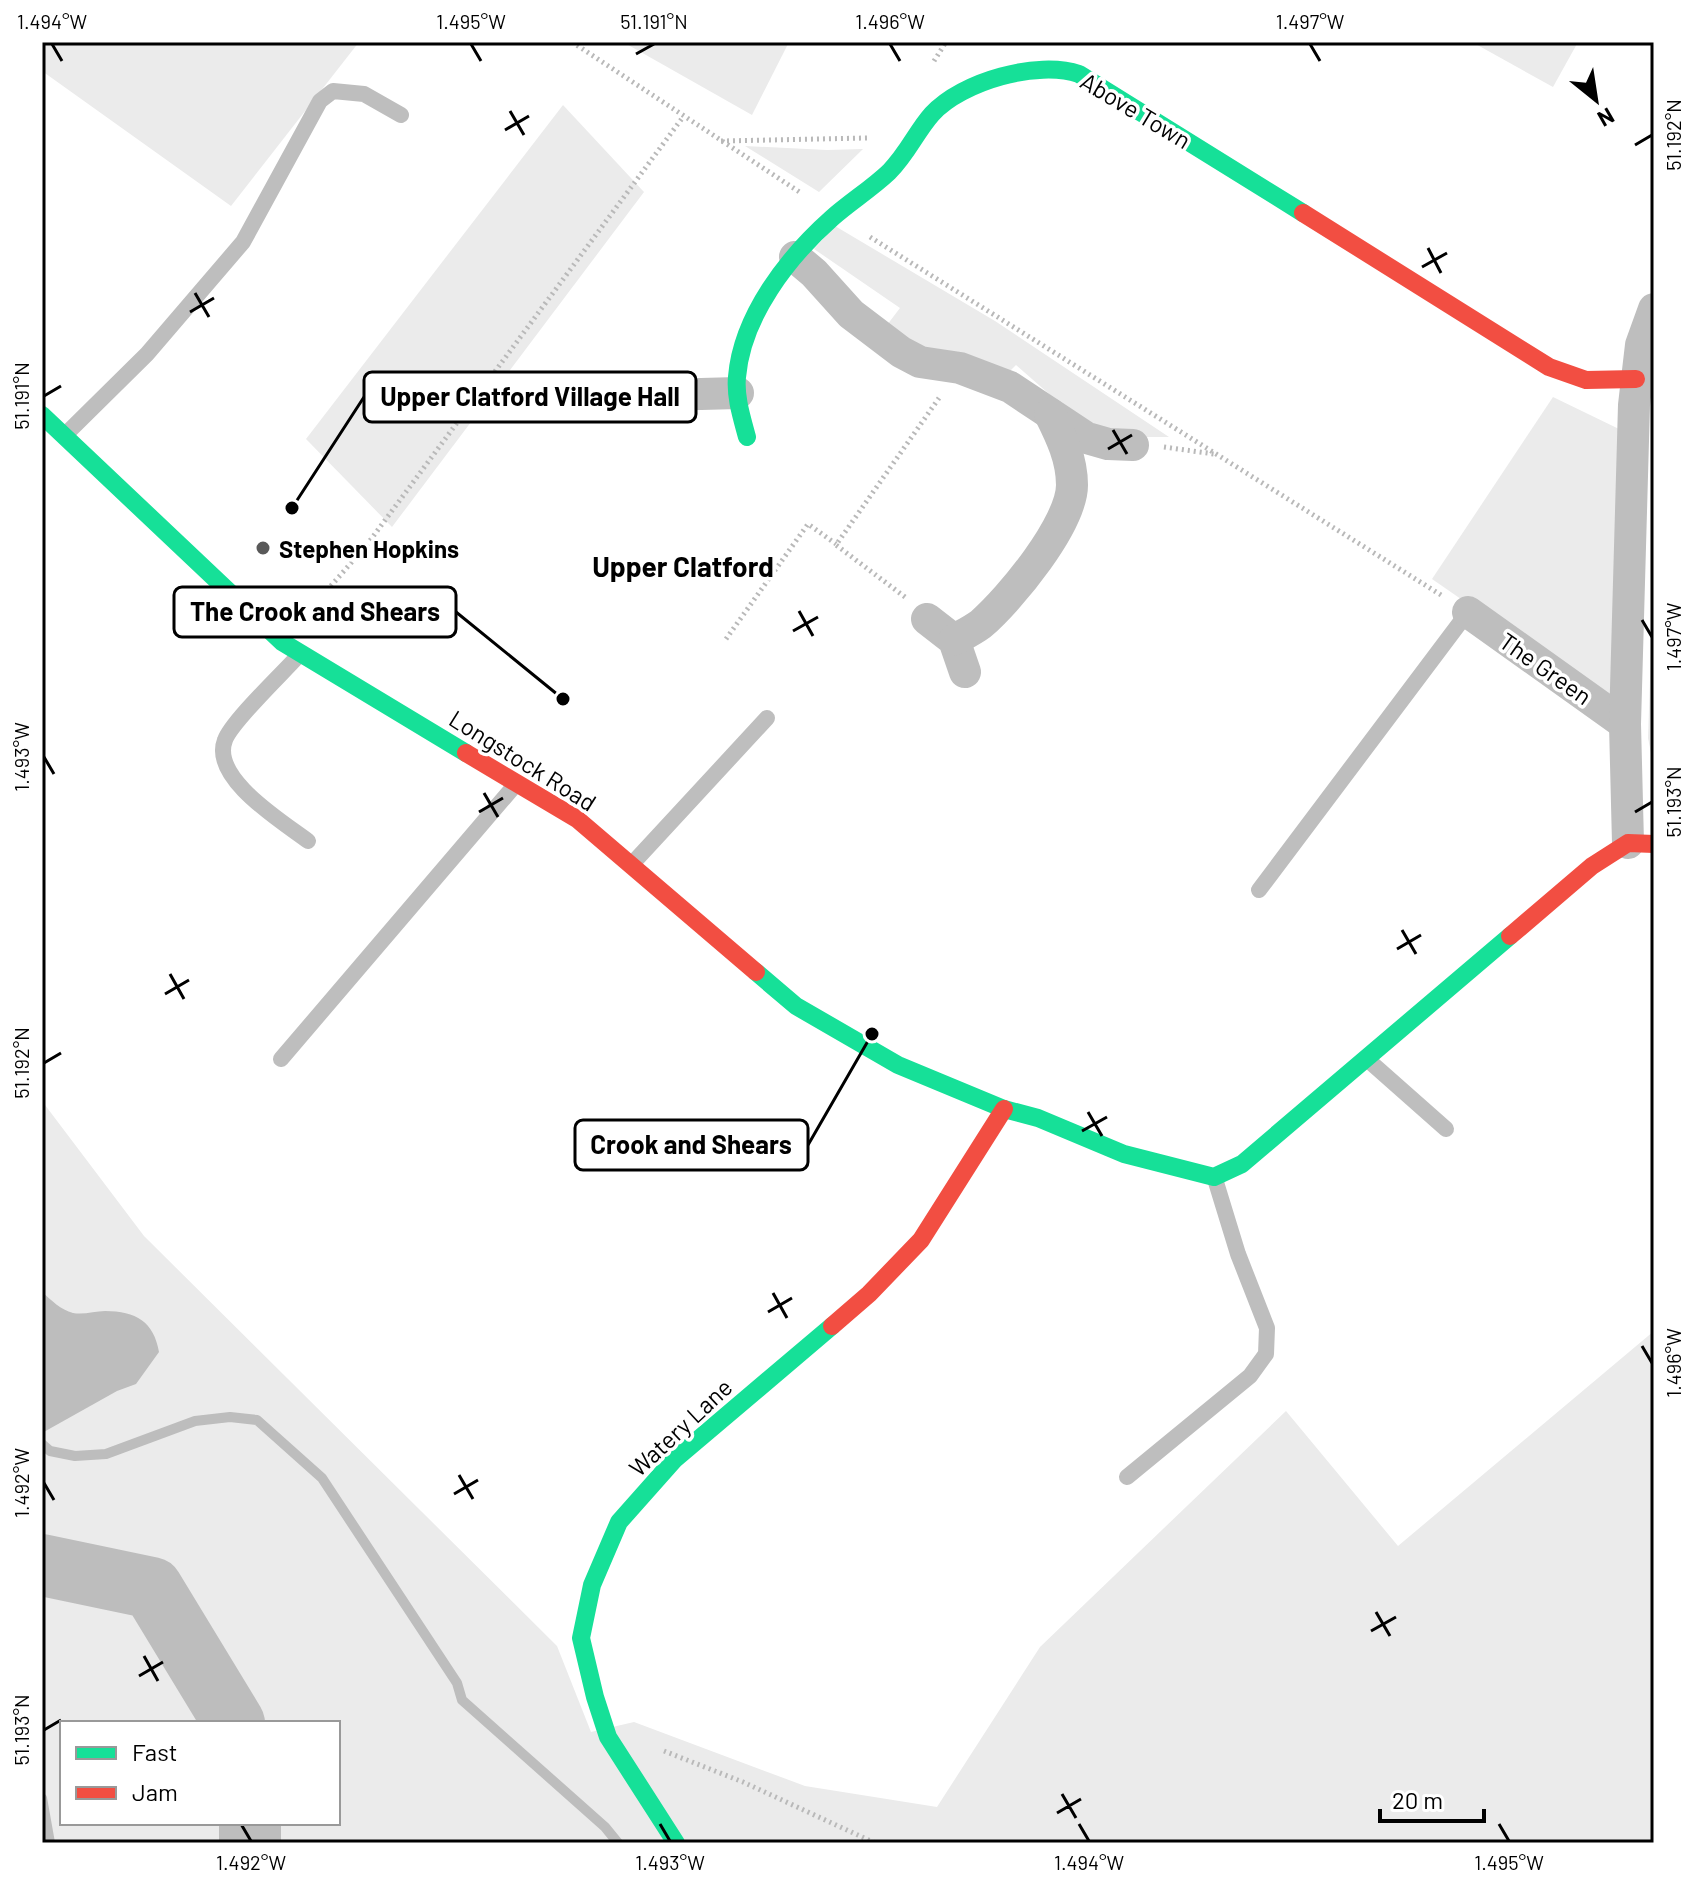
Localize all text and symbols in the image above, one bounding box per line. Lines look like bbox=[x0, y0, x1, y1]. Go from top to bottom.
text: 1.494°W bbox=[17, 9, 88, 33]
text: 1.495°W bbox=[436, 9, 506, 33]
text: 51.191°N bbox=[620, 9, 688, 33]
text: 1.496°W bbox=[855, 9, 925, 33]
text: 1.497°W bbox=[1276, 9, 1345, 33]
north arrow bbox=[1556, 60, 1636, 140]
street label: Above Town bbox=[1076, 66, 1196, 154]
text: 51.192°N bbox=[1661, 99, 1685, 171]
text: N bbox=[1594, 103, 1619, 133]
text: 51.191°N bbox=[9, 362, 33, 430]
callout: Upper Clatford Village Hall bbox=[364, 372, 696, 422]
text: Upper Clatford Village Hall bbox=[380, 380, 680, 411]
place label: Stephen Hopkins bbox=[279, 534, 459, 563]
marker: Stephen Hopkins bbox=[254, 539, 272, 557]
district label: Upper Clatford bbox=[592, 549, 774, 583]
callout: The Crook and Shears bbox=[174, 587, 456, 637]
text: The Crook and Shears bbox=[190, 595, 440, 626]
text: 1.497°W bbox=[1661, 602, 1685, 671]
street label: The Green bbox=[1494, 626, 1598, 710]
street label: Longstock Road bbox=[444, 703, 602, 817]
text: 1.493°W bbox=[9, 722, 33, 792]
text: 51.193°N bbox=[1661, 766, 1685, 838]
text: 51.192°N bbox=[9, 1027, 33, 1099]
callout: Crook and Shears bbox=[575, 1120, 808, 1170]
text: Crook and Shears bbox=[590, 1128, 792, 1159]
text: 1.496°W bbox=[1661, 1328, 1685, 1398]
street label: Watery Lane bbox=[623, 1372, 737, 1482]
text: 1.492°W bbox=[9, 1448, 33, 1518]
text: 51.193°N bbox=[9, 1694, 33, 1766]
legend bbox=[60, 1721, 340, 1825]
text: Fast bbox=[132, 1737, 177, 1766]
scale bar bbox=[1380, 1773, 1484, 1823]
text: Jam bbox=[132, 1777, 178, 1806]
text: 20 m bbox=[1392, 1785, 1443, 1814]
text: 1.492°W bbox=[216, 1850, 286, 1874]
text: 1.493°W bbox=[635, 1850, 705, 1874]
text: 1.494°W bbox=[1054, 1850, 1125, 1874]
text: 1.495°W bbox=[1474, 1850, 1544, 1874]

